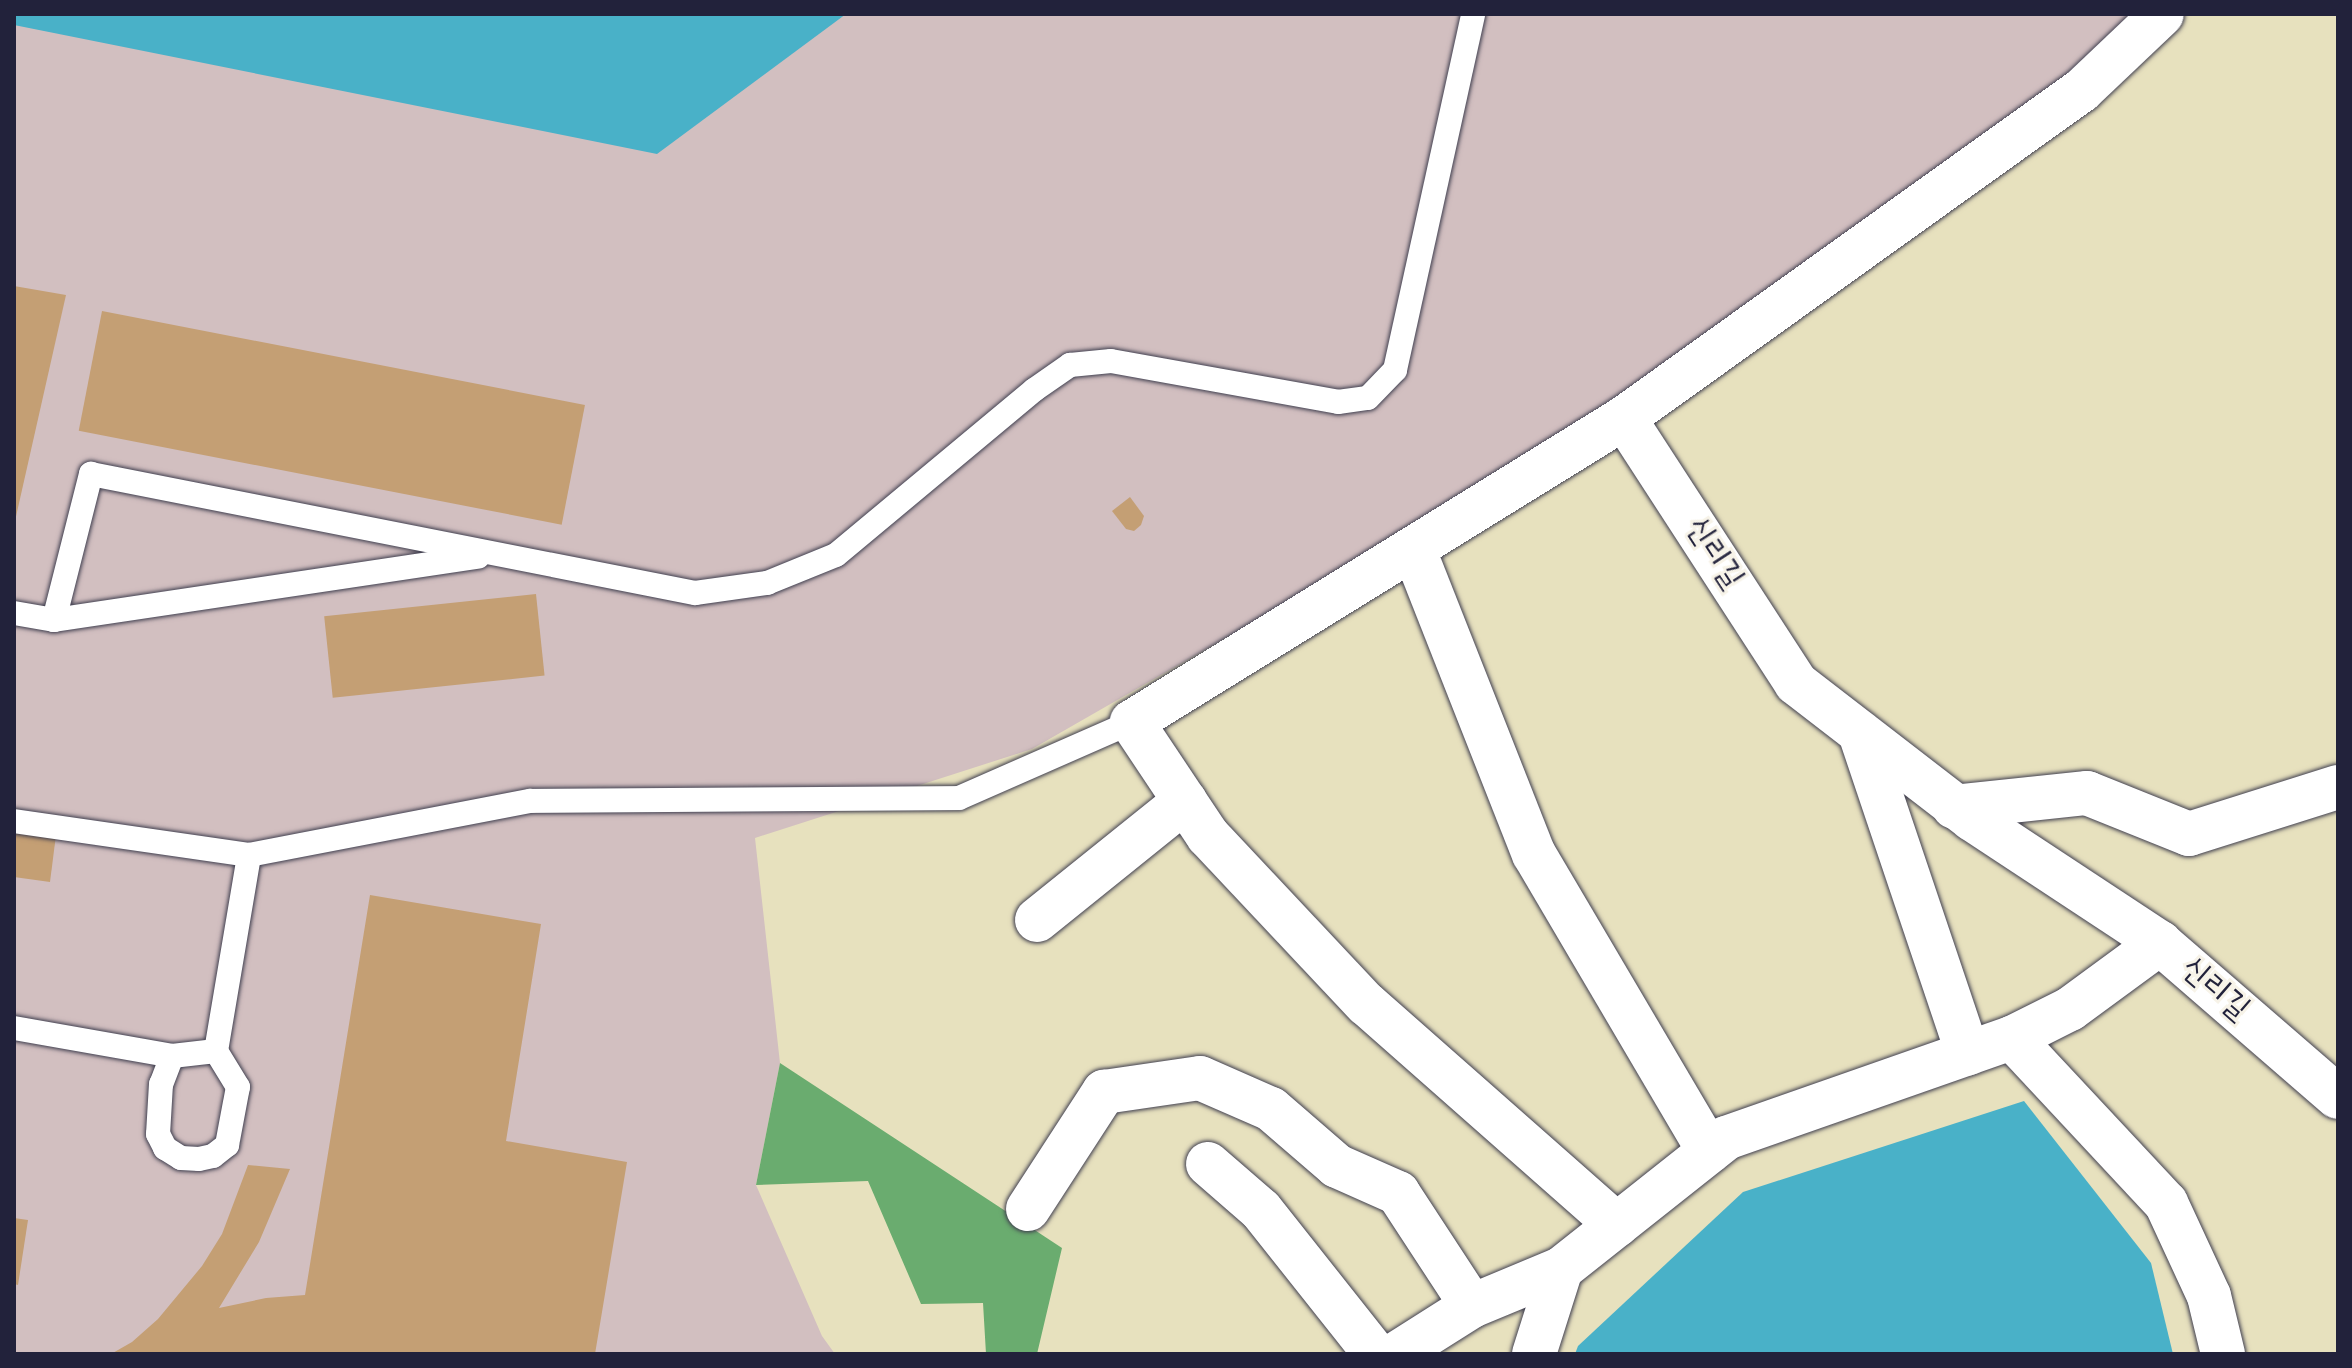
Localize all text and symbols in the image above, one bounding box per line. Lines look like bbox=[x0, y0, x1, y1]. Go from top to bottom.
street label: 신리길 bbox=[1676, 511, 1750, 597]
street label: 신리길 bbox=[2172, 950, 2256, 1030]

